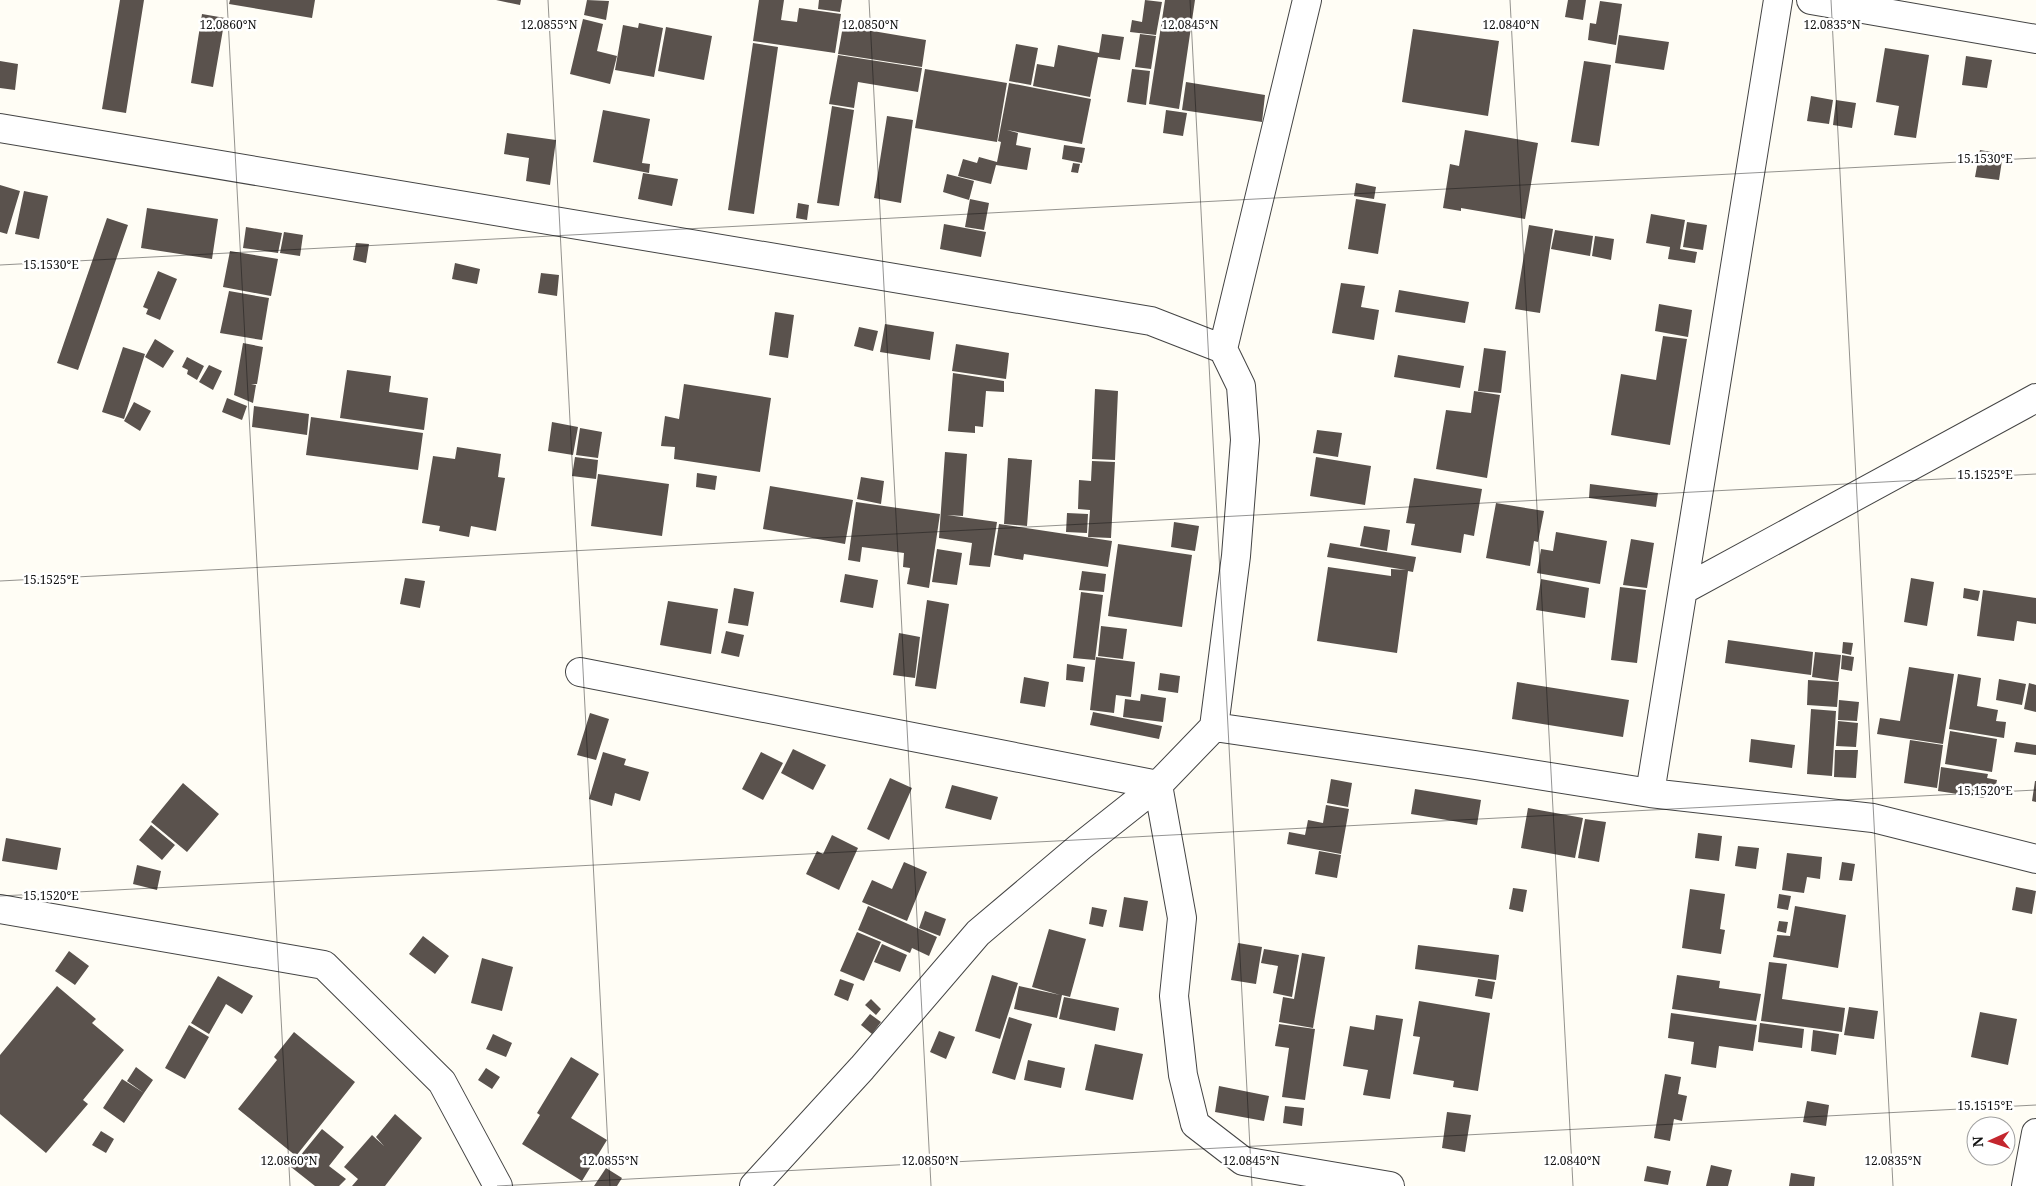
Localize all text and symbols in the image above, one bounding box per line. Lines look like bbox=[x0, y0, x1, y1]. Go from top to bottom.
text: 12.0860°N bbox=[199, 16, 257, 33]
text: 12.0855°N bbox=[520, 16, 578, 33]
text: 12.0850°N bbox=[841, 16, 899, 33]
text: 12.0845°N bbox=[1161, 16, 1219, 33]
text: 12.0840°N bbox=[1482, 16, 1540, 33]
text: 12.0835°N bbox=[1803, 16, 1861, 33]
text: 15.1530°E bbox=[1957, 150, 2013, 167]
text: 15.1530°E bbox=[23, 256, 79, 273]
text: 15.1525°E bbox=[1957, 466, 2013, 483]
text: 15.1525°E bbox=[23, 571, 79, 588]
text: 15.1520°E bbox=[1957, 782, 2013, 799]
text: 15.1520°E bbox=[23, 887, 79, 904]
text: 15.1515°E bbox=[1957, 1097, 2013, 1114]
north arrow bbox=[1966, 1116, 2016, 1166]
text: N bbox=[1968, 1136, 1987, 1148]
text: 12.0860°N bbox=[260, 1152, 318, 1169]
text: 12.0855°N bbox=[581, 1152, 639, 1169]
text: 12.0850°N bbox=[901, 1152, 959, 1169]
text: 12.0845°N bbox=[1222, 1152, 1280, 1169]
text: 12.0840°N bbox=[1543, 1152, 1601, 1169]
text: 12.0835°N bbox=[1864, 1152, 1922, 1169]

